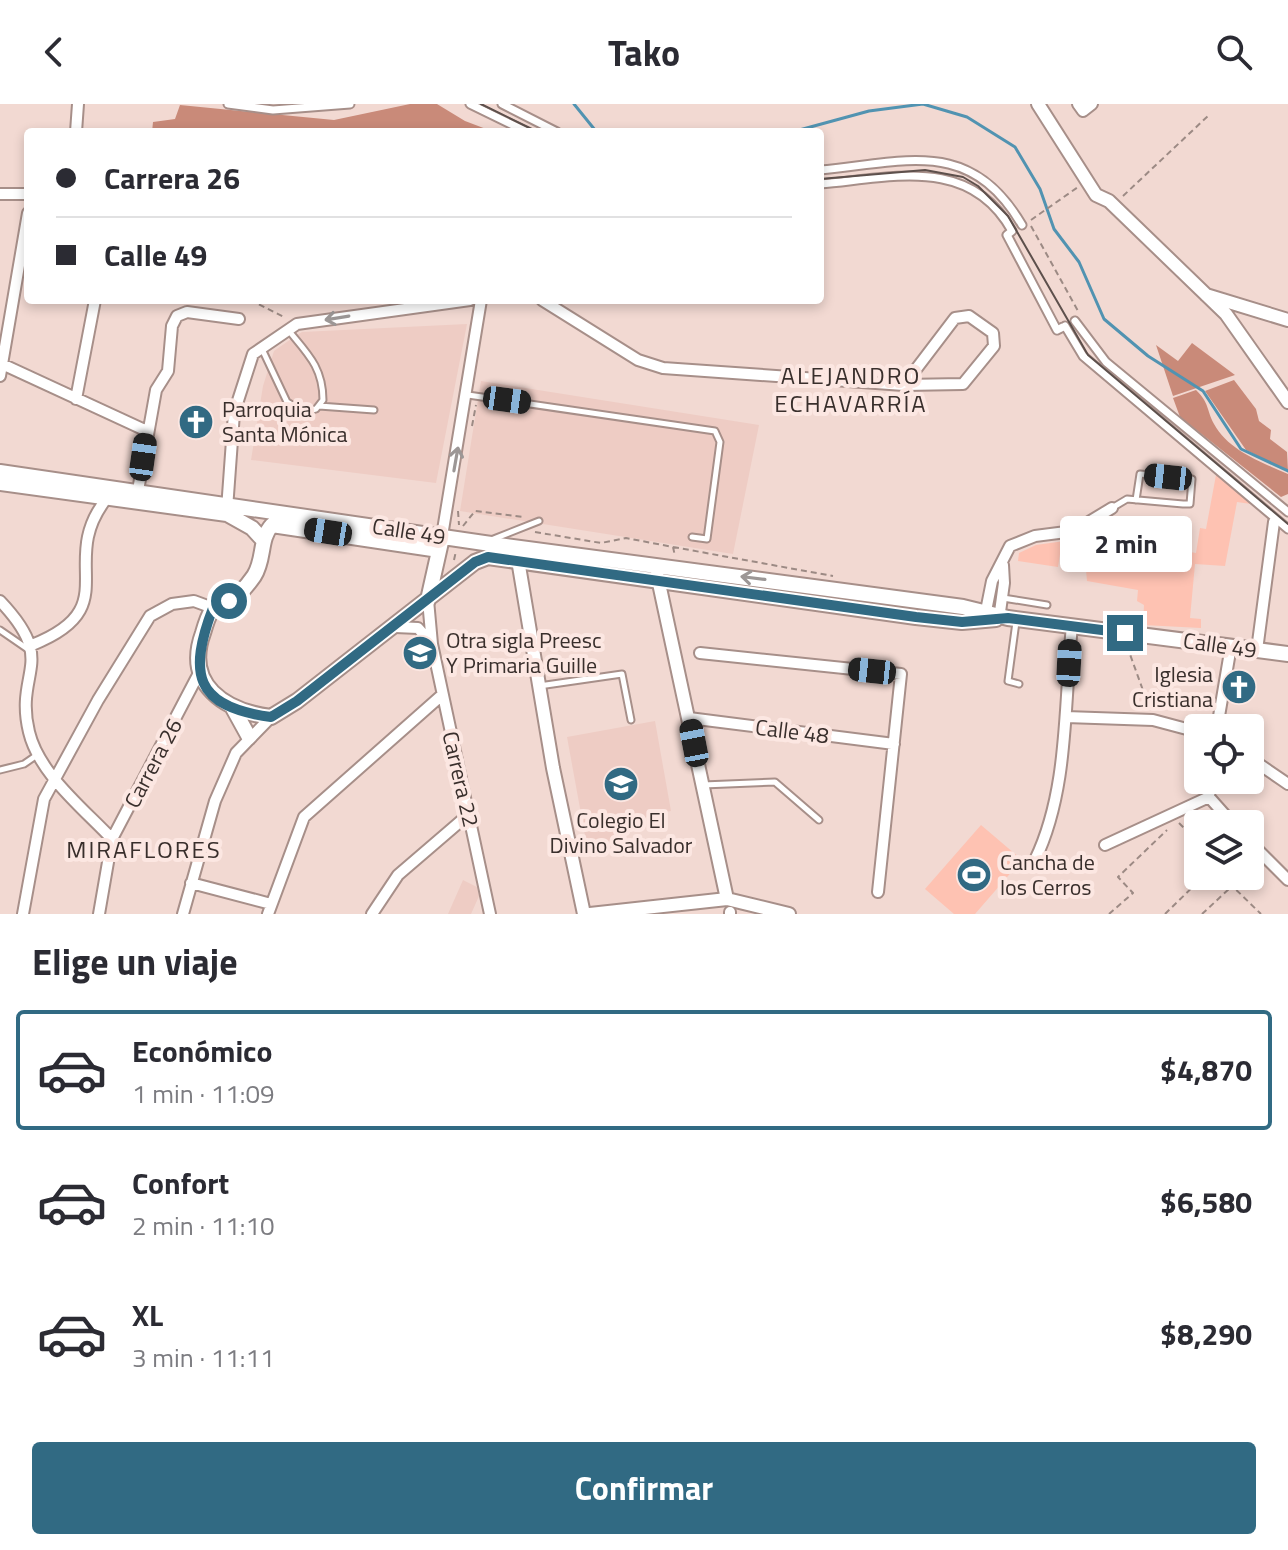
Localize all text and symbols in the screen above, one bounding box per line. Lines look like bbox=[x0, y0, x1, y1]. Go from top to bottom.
text: Tako bbox=[608, 25, 680, 80]
icon: back bbox=[32, 30, 76, 74]
icon: search bbox=[1212, 30, 1256, 74]
text: Carrera 26 bbox=[104, 155, 240, 201]
text: Calle 49 bbox=[104, 232, 207, 278]
one-way arrow bbox=[325, 311, 350, 326]
district label: ALEJANDRO ECHAVARRÍA bbox=[774, 357, 928, 421]
car bbox=[482, 385, 532, 415]
place label: Parroquia Santa Mónica bbox=[222, 392, 348, 451]
church icon: Parroquia Santa Mónica bbox=[177, 403, 215, 441]
car bbox=[128, 432, 158, 482]
one-way arrow bbox=[450, 447, 465, 472]
car bbox=[1143, 463, 1193, 491]
street label: Calle 49 bbox=[370, 508, 448, 554]
car bbox=[302, 516, 354, 548]
callout: 2 min bbox=[1059, 517, 1191, 573]
text: 2 min bbox=[1094, 524, 1158, 563]
one-way arrow bbox=[741, 570, 766, 585]
route start bbox=[211, 583, 247, 619]
route end bbox=[1107, 615, 1143, 651]
place label: Otra sigla Preesc Y Primaria Guille bbox=[446, 623, 602, 682]
street label: Calle 49 bbox=[1181, 623, 1259, 667]
school or university icon: Otra sigla Preesc Y Primaria Guille bbox=[401, 634, 439, 672]
car bbox=[1056, 638, 1082, 688]
car bbox=[847, 657, 897, 685]
place label: Iglesia Cristiana bbox=[1132, 657, 1213, 716]
church icon: Iglesia Cristiana bbox=[1220, 668, 1258, 706]
street label: Calle 48 bbox=[753, 710, 831, 752]
street label: Carrera 26 bbox=[115, 712, 191, 814]
map controls bbox=[1184, 714, 1264, 890]
button: locate bbox=[1184, 714, 1264, 794]
car bbox=[678, 717, 710, 769]
street label: Carrera 22 bbox=[434, 728, 488, 830]
school or university icon: Colegio El Divino Salvador bbox=[602, 765, 640, 803]
place label: Colegio El Divino Salvador bbox=[549, 803, 693, 862]
button: layers bbox=[1184, 810, 1264, 890]
district label: MIRAFLORES bbox=[66, 831, 222, 867]
place label: Cancha de los Cerros bbox=[1000, 845, 1095, 904]
sports icon: Cancha de los Cerros bbox=[955, 856, 993, 894]
text: Elige un viaje bbox=[32, 934, 238, 989]
text: Económico bbox=[132, 1028, 272, 1074]
icon: car bbox=[36, 1034, 108, 1106]
text: $4,870 bbox=[1160, 1047, 1252, 1093]
text: 1 min · 11:09 bbox=[132, 1074, 275, 1113]
text: Confort bbox=[132, 1160, 229, 1206]
icon: car bbox=[36, 1166, 108, 1238]
text: $6,580 bbox=[1160, 1179, 1252, 1225]
text: 2 min · 11:10 bbox=[132, 1206, 275, 1245]
text: XL bbox=[132, 1292, 163, 1338]
icon: car bbox=[36, 1298, 108, 1370]
text: $8,290 bbox=[1160, 1311, 1252, 1357]
text: 3 min · 11:11 bbox=[132, 1338, 275, 1377]
button: Confirmar bbox=[32, 1442, 1256, 1534]

